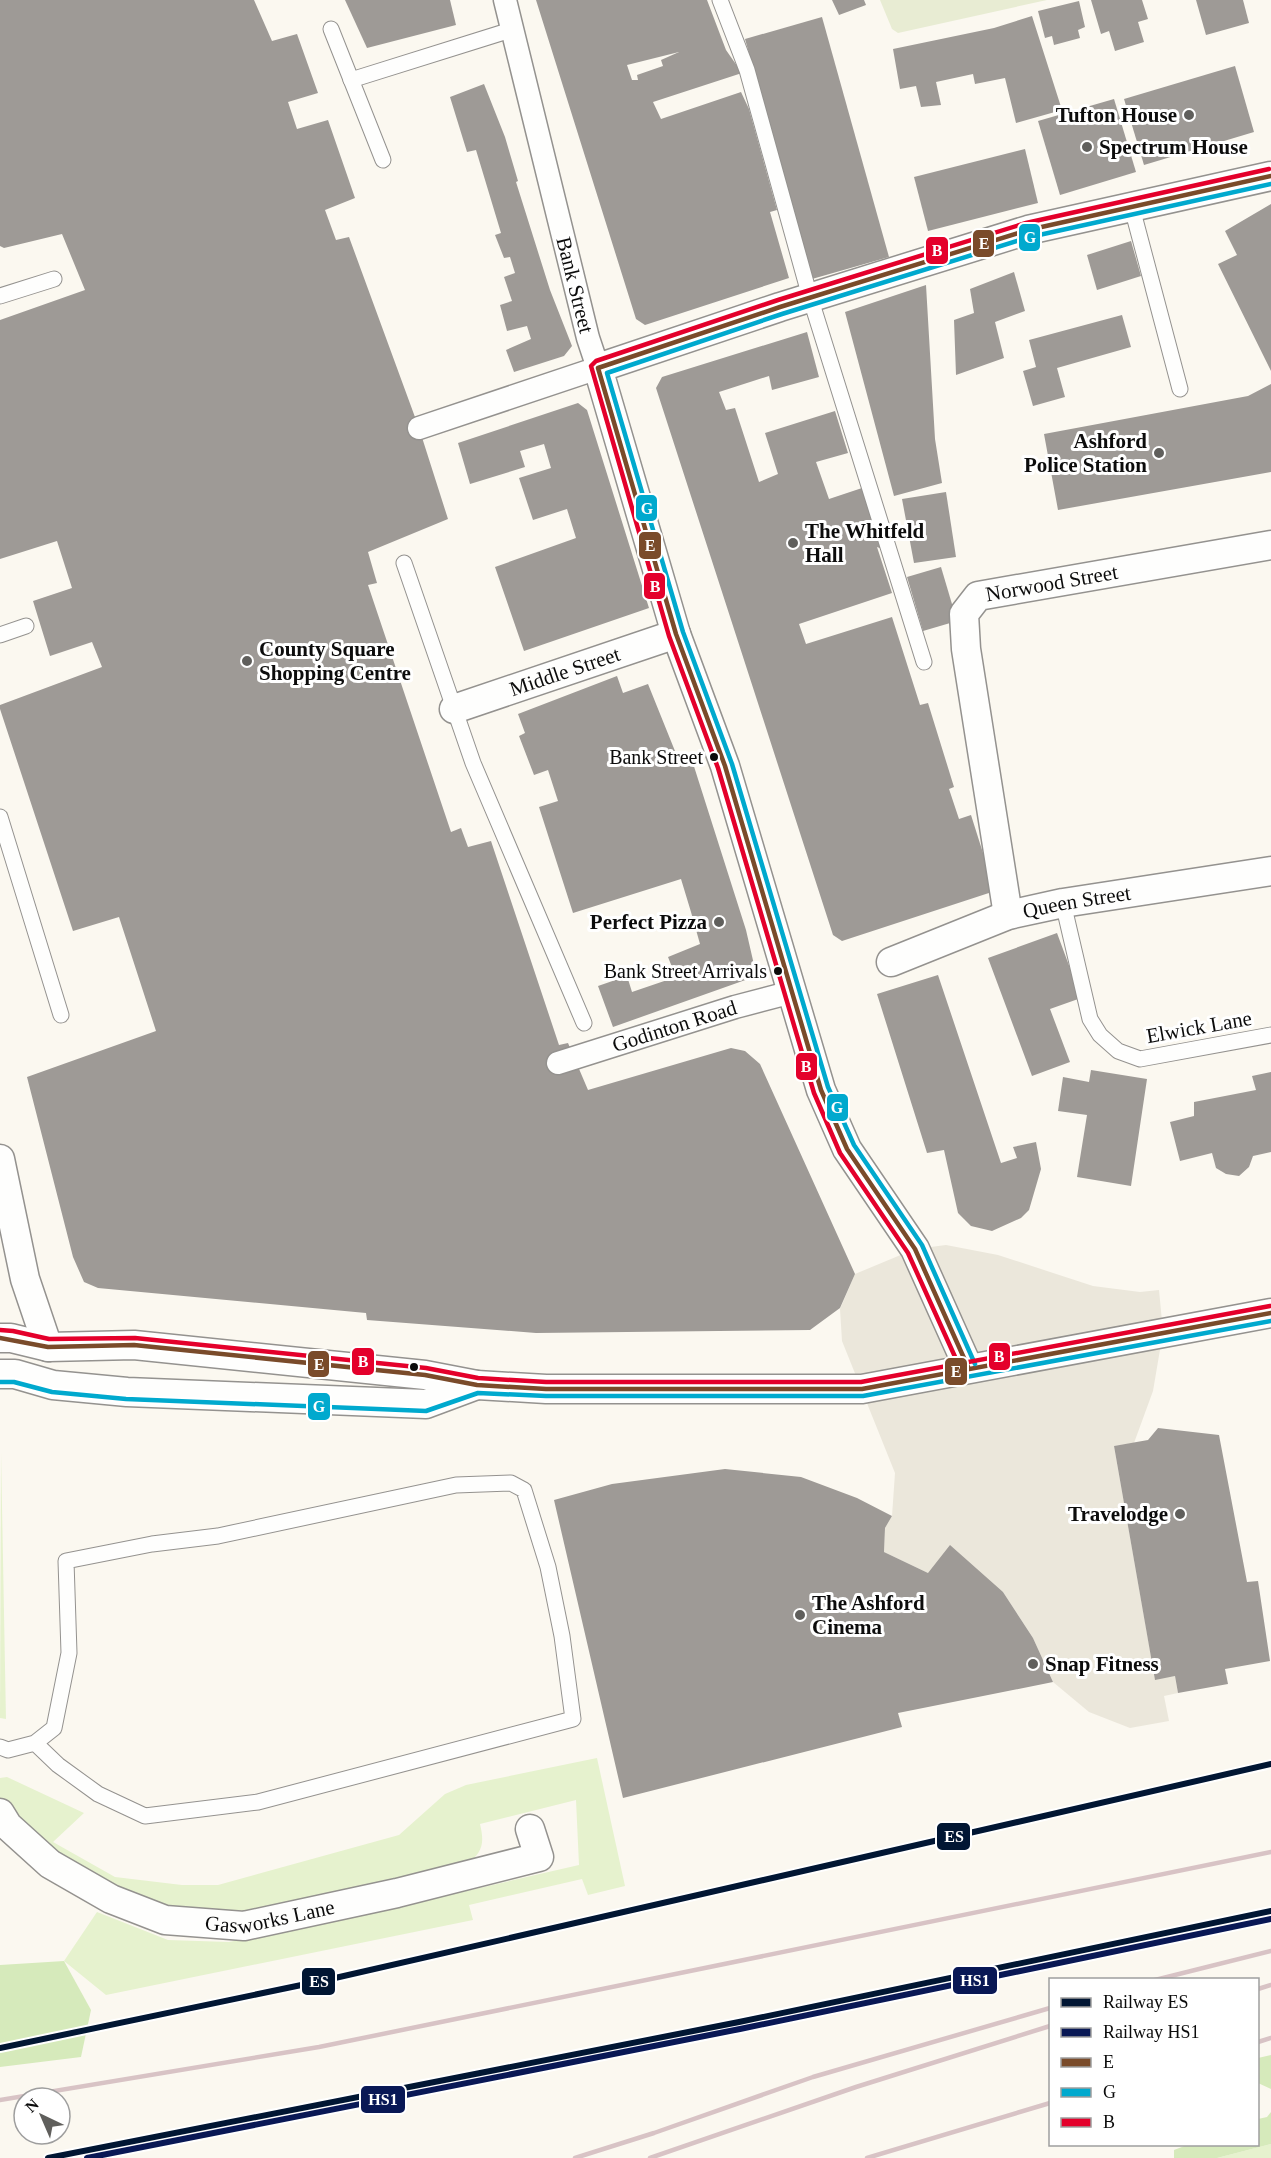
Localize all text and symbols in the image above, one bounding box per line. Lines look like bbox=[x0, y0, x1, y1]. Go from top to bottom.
place label: Tufton House bbox=[1056, 103, 1177, 127]
marker: Tufton House bbox=[1182, 108, 1196, 122]
place label: Spectrum House bbox=[1099, 135, 1248, 159]
marker: Spectrum House bbox=[1080, 140, 1094, 154]
line badge: G bbox=[1018, 223, 1041, 252]
line badge: E bbox=[972, 229, 995, 258]
text: G bbox=[1024, 229, 1037, 246]
street label: Bank Street bbox=[551, 234, 599, 336]
text: E bbox=[979, 235, 989, 252]
line badge: B bbox=[925, 236, 949, 265]
text: B bbox=[932, 242, 943, 259]
place label: Ashford Police Station bbox=[1024, 429, 1147, 477]
marker: Ashford Police Station bbox=[1152, 446, 1166, 460]
line badge: G bbox=[635, 494, 658, 522]
text: G bbox=[641, 500, 654, 517]
place label: The Whitfeld Hall bbox=[805, 519, 925, 567]
line badge: E bbox=[638, 531, 662, 560]
marker: The Whitfeld Hall bbox=[786, 536, 800, 550]
text: E bbox=[645, 537, 655, 554]
street label: Norwood Street bbox=[984, 560, 1120, 606]
line badge: B bbox=[643, 572, 666, 600]
text: B bbox=[650, 578, 661, 595]
place label: County Square Shopping Centre bbox=[259, 637, 411, 685]
street label: Middle Street bbox=[507, 642, 623, 701]
marker: County Square Shopping Centre bbox=[240, 654, 254, 668]
place label: Bank Street bbox=[609, 746, 703, 768]
marker: Bank Street bbox=[708, 751, 720, 763]
street label: Queen Street bbox=[1020, 881, 1132, 923]
place label: Perfect Pizza bbox=[590, 910, 707, 934]
marker: Perfect Pizza bbox=[712, 915, 726, 929]
place label: Bank Street Arrivals bbox=[604, 960, 767, 982]
marker: Bank Street Arrivals bbox=[772, 965, 784, 977]
street label: Godinton Road bbox=[609, 995, 740, 1057]
street label: Elwick Lane bbox=[1144, 1006, 1254, 1048]
line badge: B bbox=[795, 1052, 818, 1081]
text: B bbox=[801, 1058, 812, 1075]
line badge: G bbox=[826, 1093, 849, 1122]
text: G bbox=[831, 1099, 844, 1116]
line badge: B bbox=[988, 1342, 1011, 1371]
line badge: B bbox=[351, 1347, 375, 1376]
text: B bbox=[994, 1348, 1005, 1365]
line badge: E bbox=[307, 1350, 330, 1378]
text: B bbox=[358, 1353, 369, 1370]
text: E bbox=[314, 1356, 324, 1373]
line badge: E bbox=[944, 1357, 968, 1386]
unlabelled marker bbox=[408, 1361, 420, 1373]
text: E bbox=[951, 1363, 961, 1380]
line badge: G bbox=[307, 1392, 331, 1421]
text: G bbox=[313, 1398, 326, 1415]
place label: Travelodge bbox=[1068, 1502, 1168, 1526]
marker: Travelodge bbox=[1173, 1507, 1187, 1521]
place label: The Ashford Cinema bbox=[812, 1591, 925, 1639]
marker: The Ashford Cinema bbox=[793, 1608, 807, 1622]
place label: Snap Fitness bbox=[1045, 1652, 1159, 1676]
marker: Snap Fitness bbox=[1026, 1657, 1040, 1671]
line badge: ES bbox=[936, 1822, 971, 1851]
text: ES bbox=[944, 1828, 964, 1845]
street label: Gasworks Lane bbox=[204, 1895, 337, 1939]
line badge: HS1 bbox=[952, 1966, 998, 1995]
line badge: ES bbox=[301, 1967, 336, 1996]
text: HS1 bbox=[960, 1972, 990, 1989]
text: ES bbox=[309, 1973, 329, 1990]
legend bbox=[1049, 1978, 1259, 2146]
text: Railway ES bbox=[1103, 1992, 1189, 2012]
text: Railway HS1 bbox=[1103, 2022, 1200, 2042]
text: E bbox=[1103, 2052, 1114, 2072]
text: G bbox=[1103, 2082, 1116, 2102]
line badge: HS1 bbox=[360, 2085, 406, 2114]
north arrow bbox=[12, 2086, 72, 2146]
text: HS1 bbox=[368, 2091, 398, 2108]
text: N bbox=[22, 2095, 42, 2116]
text: B bbox=[1103, 2112, 1115, 2132]

